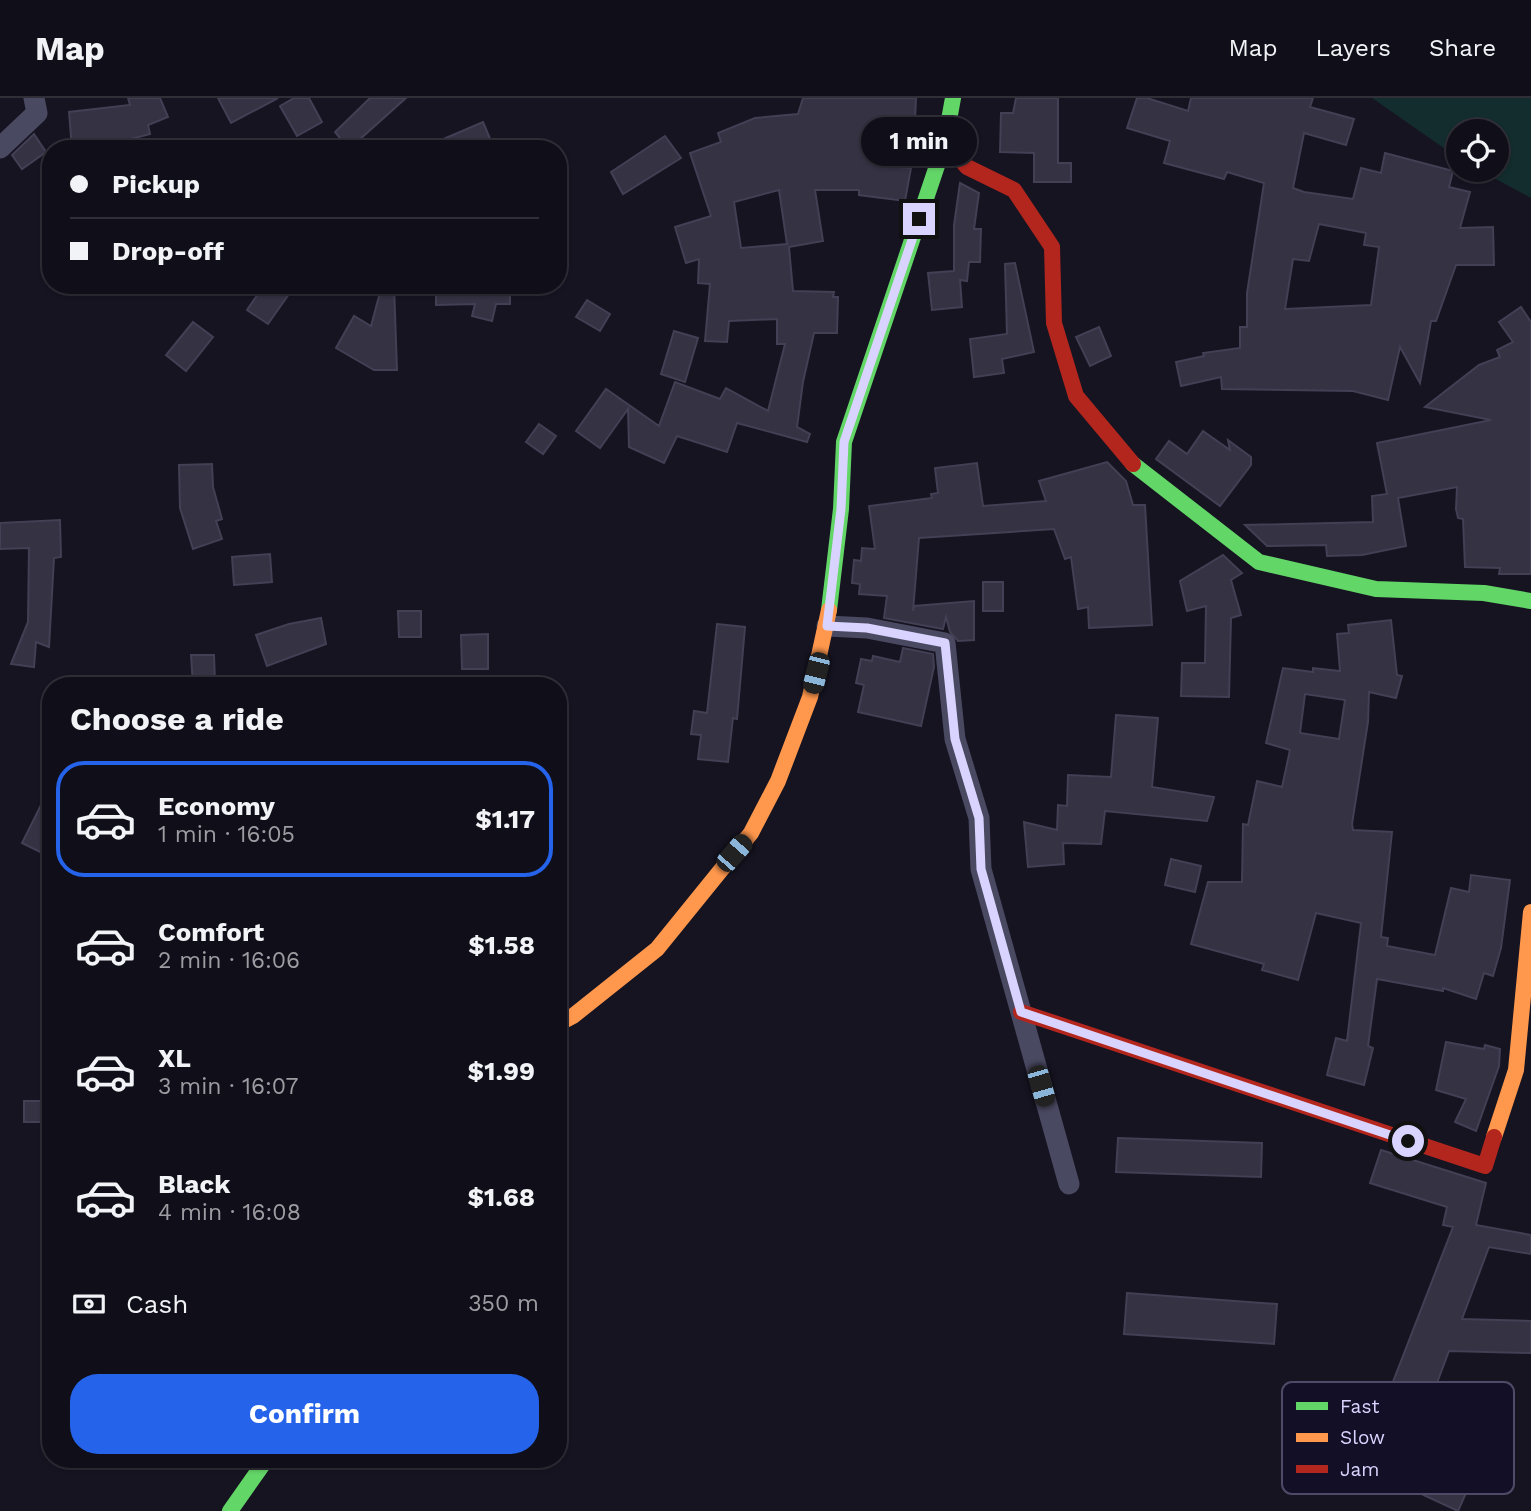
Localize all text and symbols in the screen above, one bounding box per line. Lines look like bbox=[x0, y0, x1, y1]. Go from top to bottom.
text: Map bbox=[35, 29, 105, 68]
text: Map bbox=[1229, 34, 1277, 62]
text: Layers bbox=[1315, 34, 1391, 62]
text: Share bbox=[1429, 34, 1496, 62]
callout: 1 min bbox=[861, 117, 977, 166]
map controls bbox=[1446, 119, 1509, 182]
button: locate bbox=[1446, 119, 1509, 182]
text: 1 min bbox=[889, 128, 949, 155]
text: Pickup bbox=[112, 169, 200, 199]
route end bbox=[903, 203, 935, 235]
text: Drop-off bbox=[112, 236, 224, 266]
car bbox=[801, 650, 832, 696]
text: Choose a ride bbox=[70, 700, 284, 738]
icon: car bbox=[74, 788, 137, 851]
text: Economy bbox=[158, 791, 275, 821]
text: $1.17 bbox=[475, 804, 535, 834]
text: 1 min · 16:05 bbox=[158, 821, 295, 848]
car bbox=[713, 830, 756, 876]
icon: car bbox=[74, 914, 137, 977]
text: Comfort bbox=[158, 917, 264, 947]
text: $1.58 bbox=[468, 930, 535, 960]
text: 2 min · 16:06 bbox=[158, 947, 300, 974]
icon: car bbox=[74, 1040, 137, 1103]
text: XL bbox=[158, 1043, 191, 1073]
text: $1.99 bbox=[468, 1056, 535, 1086]
car bbox=[1026, 1063, 1057, 1109]
text: 3 min · 16:07 bbox=[158, 1073, 298, 1100]
route start bbox=[1392, 1125, 1424, 1157]
icon: car bbox=[74, 1166, 137, 1229]
text: Black bbox=[158, 1169, 230, 1199]
text: $1.68 bbox=[467, 1182, 535, 1212]
text: 4 min · 16:08 bbox=[158, 1199, 301, 1226]
icon: cash bbox=[70, 1285, 108, 1323]
text: Cash bbox=[126, 1289, 188, 1319]
text: 350 m bbox=[468, 1290, 539, 1317]
button: Confirm bbox=[70, 1374, 539, 1454]
legend bbox=[1282, 1382, 1514, 1494]
text: Fast bbox=[1340, 1395, 1379, 1418]
text: Slow bbox=[1340, 1426, 1385, 1449]
text: Jam bbox=[1340, 1458, 1379, 1481]

